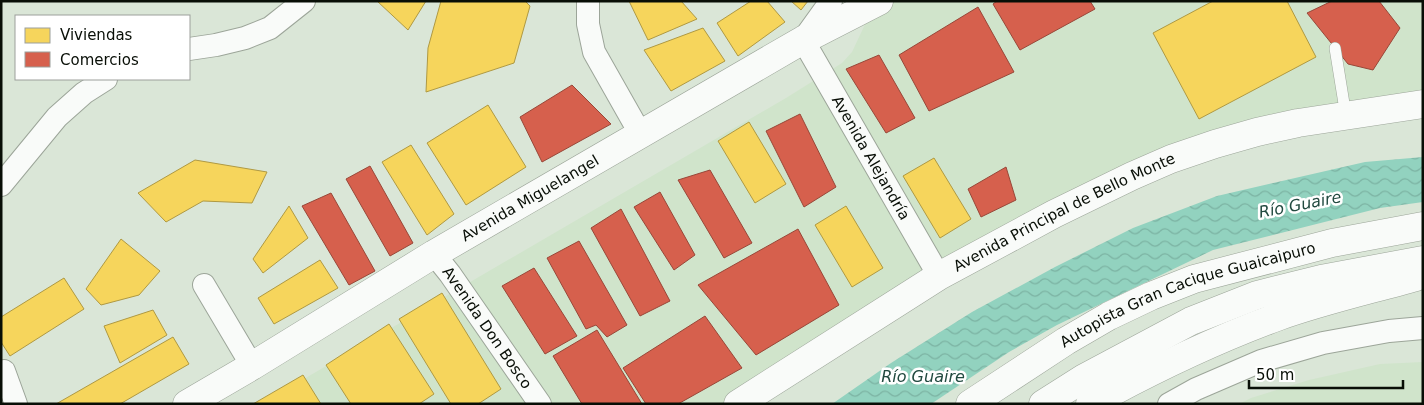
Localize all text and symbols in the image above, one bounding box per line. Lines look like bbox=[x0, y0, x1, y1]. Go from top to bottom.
legend bbox=[15, 15, 190, 80]
text: Viviendas bbox=[60, 26, 133, 44]
text: Comercios bbox=[60, 51, 139, 69]
street label: Avenida Alejandría bbox=[828, 93, 914, 223]
street label: Avenida Principal de Bello Monte bbox=[950, 149, 1178, 275]
street label: Avenida Miguelangel bbox=[458, 151, 602, 245]
water label: Río Guaire bbox=[1257, 187, 1343, 222]
street label: Autopista Gran Cacique Guaicaipuro bbox=[1057, 239, 1317, 351]
street label: Avenida Don Bosco bbox=[439, 263, 536, 392]
scale bar bbox=[1249, 358, 1403, 390]
text: 50 m bbox=[1256, 366, 1294, 384]
water label: Río Guaire bbox=[881, 367, 965, 386]

